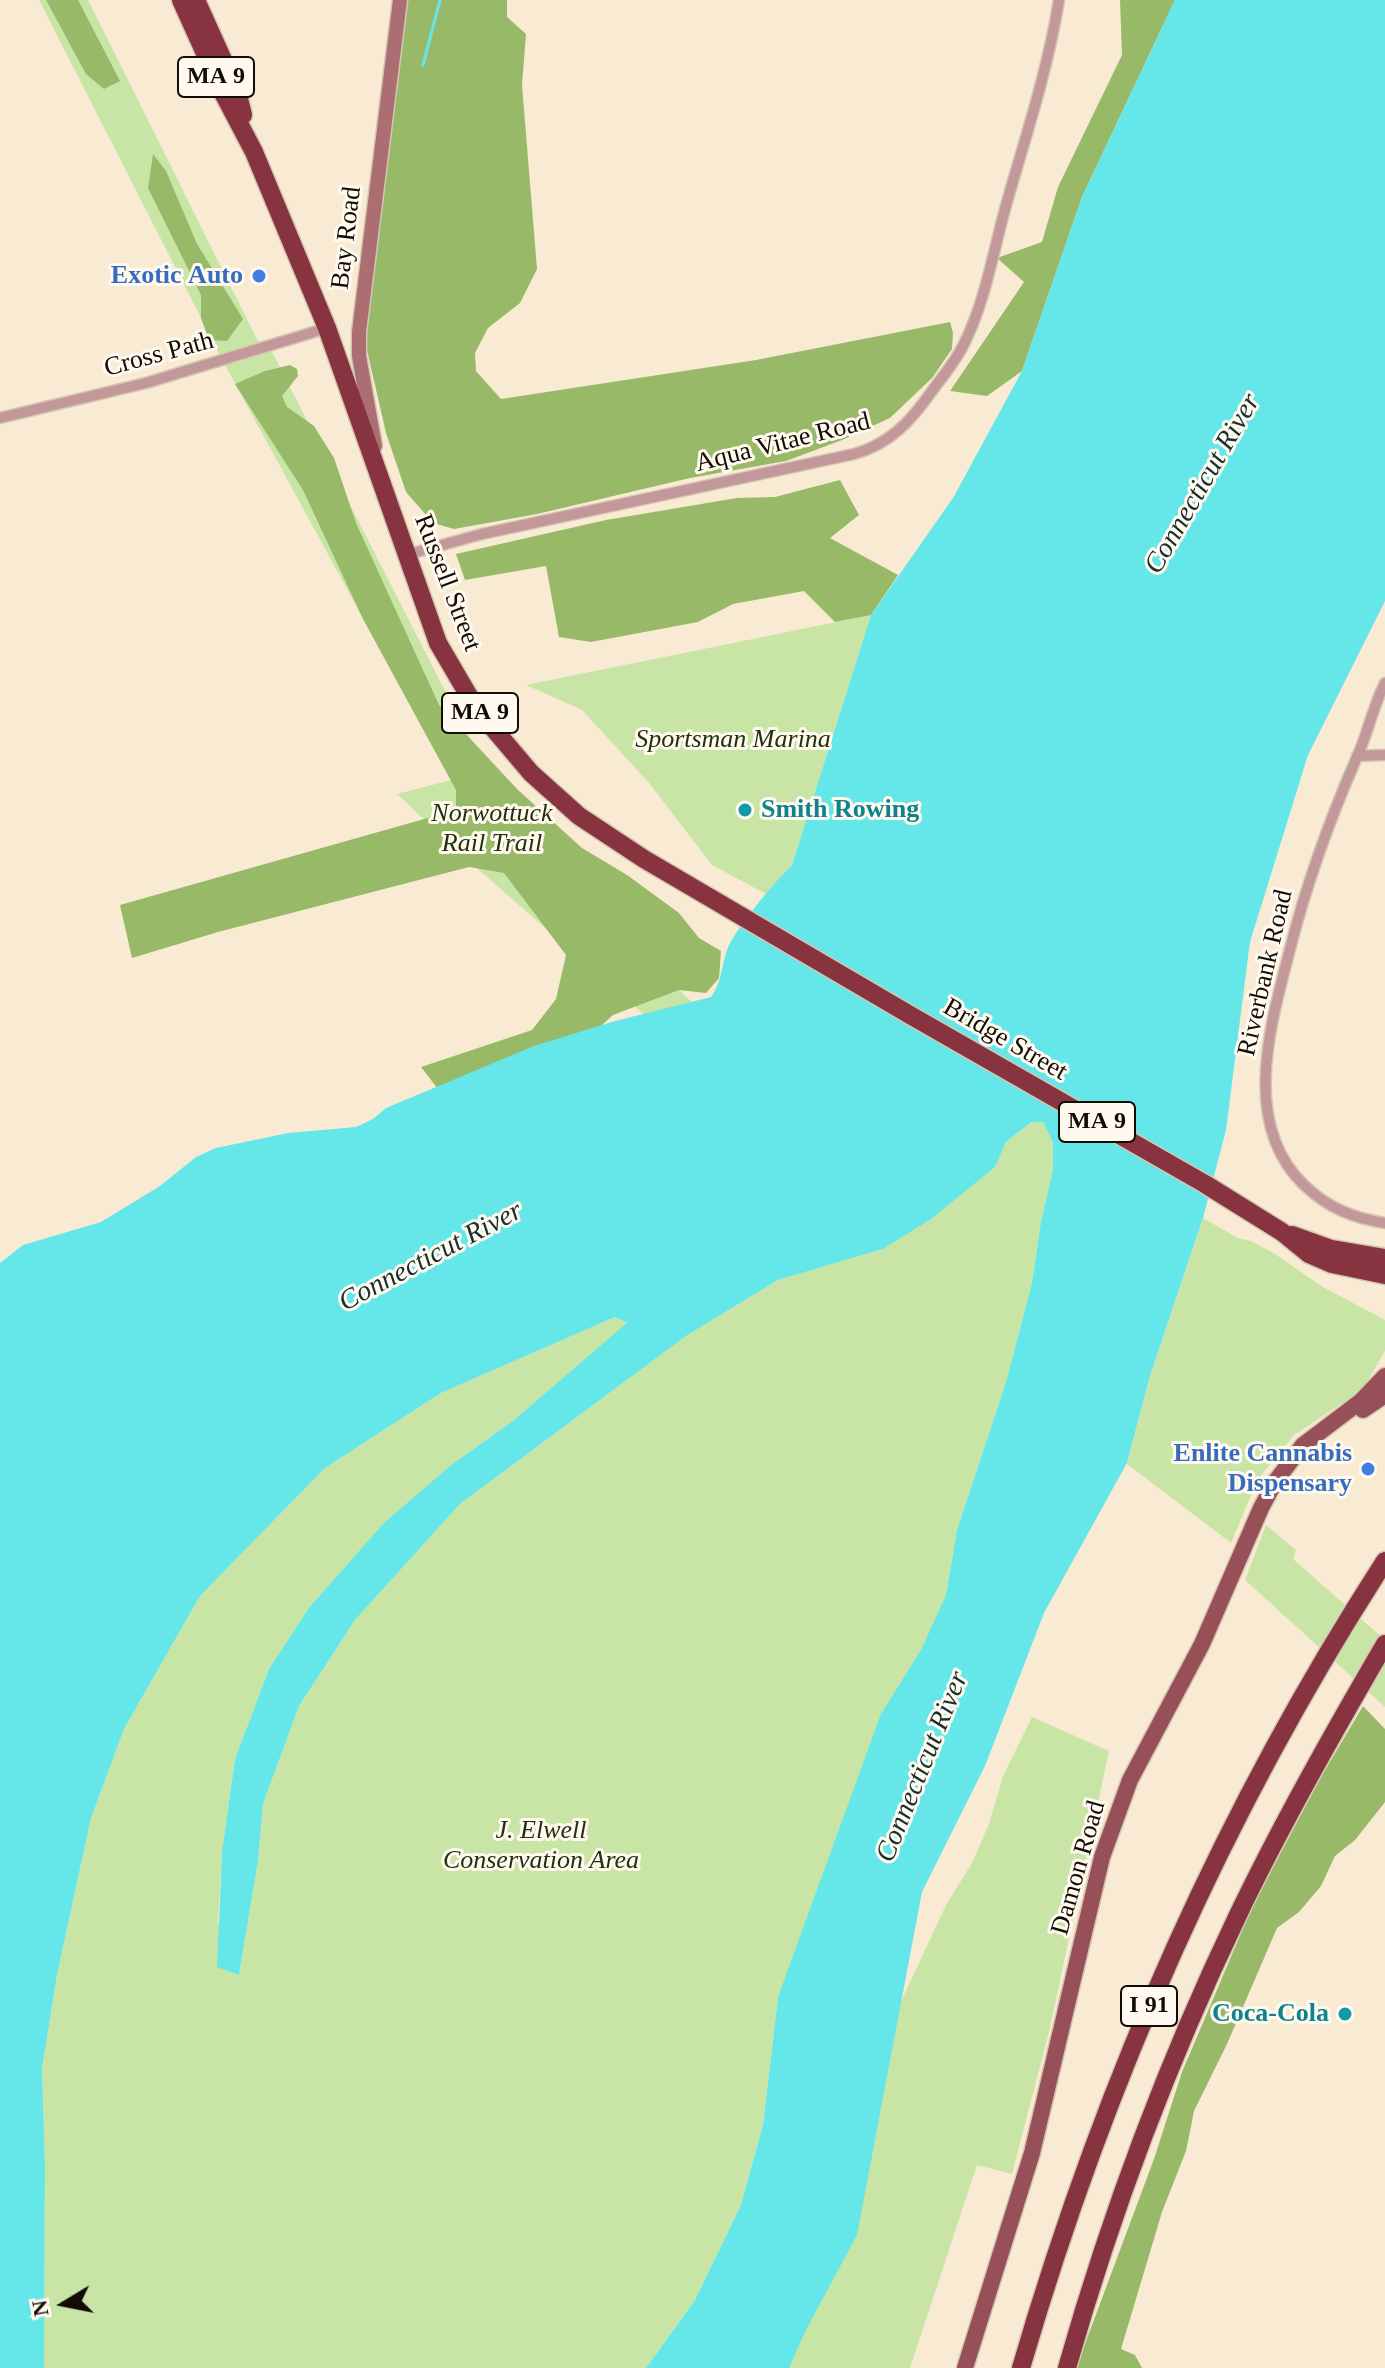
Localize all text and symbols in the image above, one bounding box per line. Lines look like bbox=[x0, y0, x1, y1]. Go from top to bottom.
road number: MA 9 bbox=[178, 57, 254, 97]
street label: Bay Road bbox=[325, 185, 369, 291]
place label: Exotic Auto bbox=[111, 260, 243, 292]
marker: Exotic Auto bbox=[250, 267, 268, 285]
street label: Cross Path bbox=[101, 325, 217, 385]
water label: Connecticut River bbox=[1138, 388, 1268, 580]
street label: Aqua Vitae Road bbox=[692, 406, 874, 480]
street label: Russell Street bbox=[407, 510, 487, 656]
road number: MA 9 bbox=[442, 693, 518, 733]
park label: Sportsman Marina bbox=[635, 724, 831, 756]
place label: Smith Rowing bbox=[761, 794, 919, 826]
park label: Norwottuck Rail Trail bbox=[431, 798, 553, 860]
marker: Smith Rowing bbox=[736, 801, 754, 819]
street label: Riverbank Road bbox=[1232, 887, 1300, 1059]
street label: Bridge Street bbox=[937, 992, 1073, 1088]
road number: MA 9 bbox=[1059, 1102, 1135, 1142]
water label: Connecticut River bbox=[334, 1195, 528, 1319]
place label: Enlite Cannabis Dispensary bbox=[1174, 1438, 1352, 1500]
marker: Enlite Cannabis Dispensary bbox=[1359, 1460, 1377, 1478]
water label: Connecticut River bbox=[869, 1667, 977, 1867]
street label: Damon Road bbox=[1045, 1797, 1113, 1939]
park label: J. Elwell Conservation Area bbox=[443, 1815, 639, 1876]
road number: I 91 bbox=[1121, 1986, 1177, 2026]
place label: Coca-Cola bbox=[1212, 1998, 1329, 2030]
marker: Coca-Cola bbox=[1336, 2005, 1354, 2023]
north arrow bbox=[24, 2264, 104, 2344]
text: N bbox=[26, 2298, 54, 2318]

